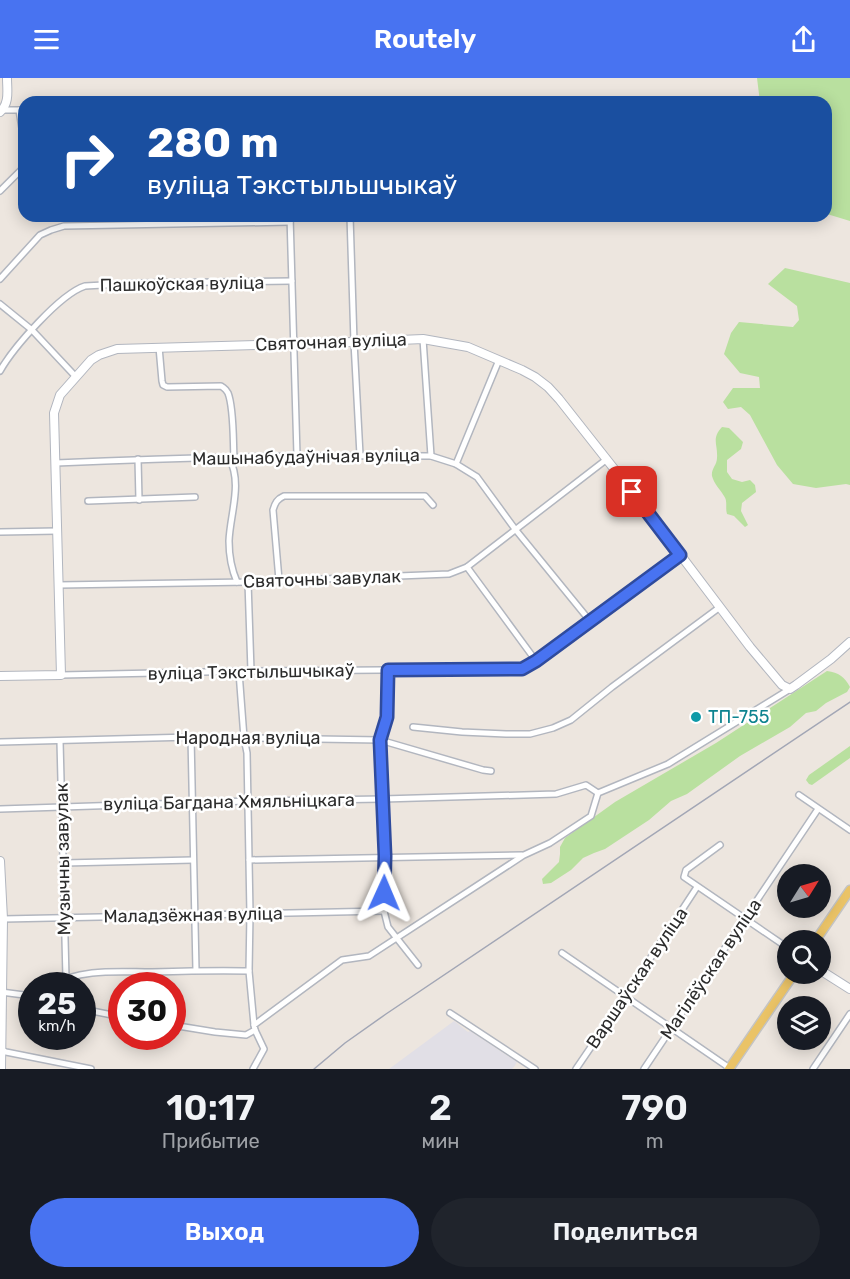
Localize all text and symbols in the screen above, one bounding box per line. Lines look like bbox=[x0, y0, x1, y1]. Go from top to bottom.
icon: menu bbox=[30, 23, 63, 56]
text: Routely bbox=[374, 23, 476, 55]
icon: share bbox=[787, 23, 820, 56]
text: 280 m bbox=[147, 118, 279, 168]
icon: right bbox=[48, 120, 126, 198]
text: вуліца Тэкстыльшчыкаў bbox=[147, 169, 457, 201]
street label: Пашкоўская вуліца bbox=[99, 272, 265, 296]
street label: Святочная вуліца bbox=[255, 328, 407, 356]
street label: Машынабудаўнічая вуліца bbox=[192, 444, 420, 470]
pin bbox=[606, 466, 657, 517]
icon: arrive bbox=[615, 475, 648, 508]
street label: Святочны завулак bbox=[243, 565, 402, 593]
street label: вуліца Тэкстыльшчыкаў bbox=[147, 659, 355, 685]
place label: ТП-755 bbox=[708, 706, 769, 728]
marker: ТП-755 bbox=[689, 710, 703, 724]
street label: Народная вуліца bbox=[175, 727, 321, 749]
street label: Музычны завулак bbox=[51, 782, 75, 936]
street label: вуліца Багдана Хмяльніцкага bbox=[103, 789, 355, 815]
position arrow bbox=[352, 861, 416, 925]
north arrow bbox=[777, 864, 831, 918]
map controls bbox=[777, 864, 831, 1050]
street label: Магілёўская вуліца bbox=[656, 894, 766, 1044]
street label: Маладзёжная вуліца bbox=[103, 902, 283, 928]
street label: Варшаўская вуліца bbox=[582, 903, 692, 1053]
button: search bbox=[777, 930, 831, 984]
speed limit sign: 30 bbox=[108, 972, 186, 1050]
text: 25 bbox=[38, 986, 76, 1022]
button: layers bbox=[777, 996, 831, 1050]
text: km/h bbox=[38, 1017, 76, 1035]
text: 10:17 bbox=[166, 1086, 255, 1129]
text: 2 bbox=[429, 1086, 452, 1129]
text: 790 bbox=[621, 1086, 688, 1129]
text: Прибытие bbox=[162, 1129, 260, 1153]
text: мин bbox=[422, 1129, 460, 1153]
text: m bbox=[646, 1129, 664, 1153]
button: Выход bbox=[30, 1198, 419, 1267]
button: Поделиться bbox=[431, 1198, 820, 1267]

